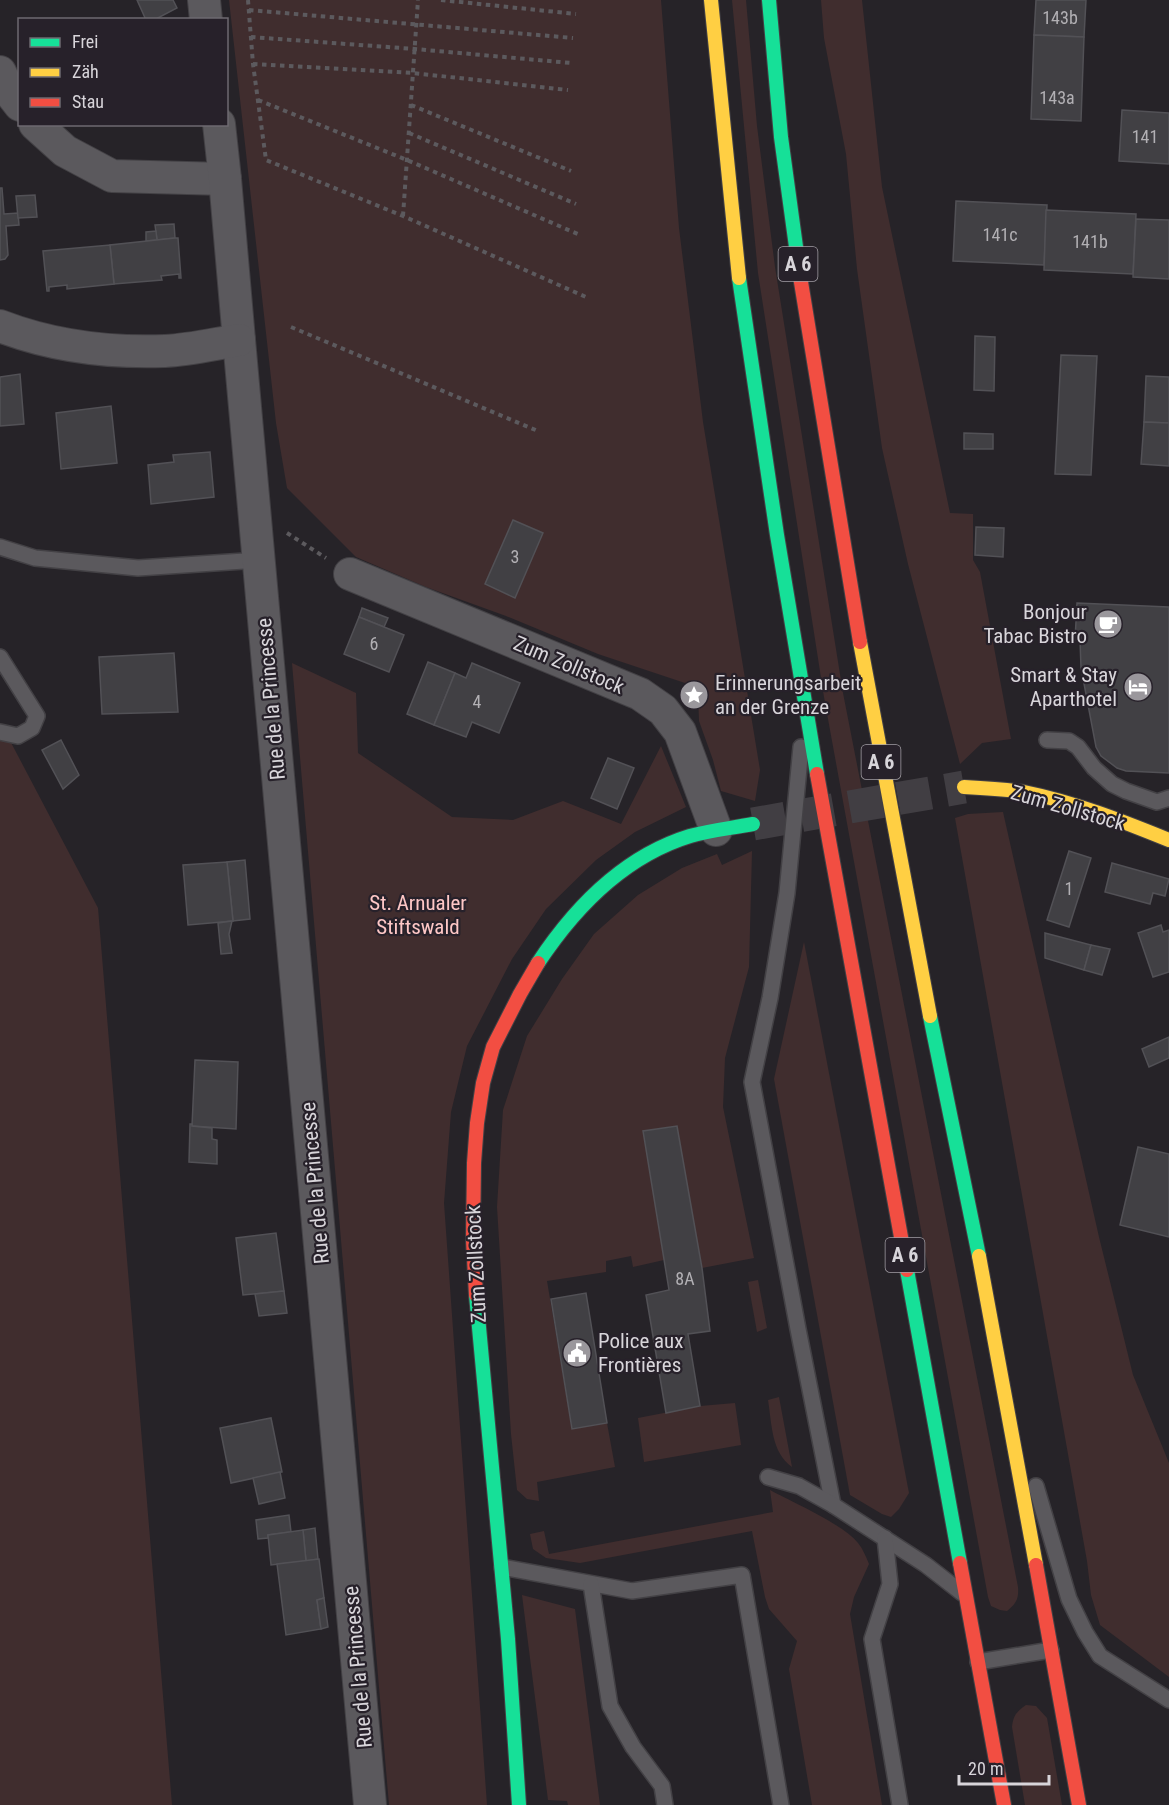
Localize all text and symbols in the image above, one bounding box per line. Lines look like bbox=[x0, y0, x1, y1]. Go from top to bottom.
house number: 143b bbox=[1042, 7, 1078, 28]
legend bbox=[18, 18, 228, 126]
text: Frei bbox=[72, 31, 98, 52]
text: Zäh bbox=[72, 61, 99, 82]
house number: 143a bbox=[1039, 87, 1075, 108]
text: Stau bbox=[72, 91, 104, 112]
house number: 141 bbox=[1132, 126, 1158, 147]
house number: 141c bbox=[983, 224, 1017, 245]
house number: 141b bbox=[1072, 231, 1108, 252]
road number: A 6 bbox=[778, 247, 818, 281]
house number: 3 bbox=[511, 546, 519, 567]
place label: Bonjour Tabac Bistro bbox=[983, 600, 1087, 648]
cafe icon: Bonjour Tabac Bistro bbox=[1092, 608, 1124, 640]
street label: Rue de la Princesse bbox=[252, 617, 290, 781]
street label: Zum Zollstock bbox=[510, 631, 628, 699]
house number: 6 bbox=[370, 633, 378, 654]
place label: Smart & Stay Aparthotel bbox=[1010, 663, 1117, 711]
place label: Erinnerungsarbeit an der Grenze bbox=[715, 671, 861, 719]
hotel icon: Smart & Stay Aparthotel bbox=[1122, 671, 1154, 703]
place icon: Erinnerungsarbeit an der Grenze bbox=[678, 679, 710, 711]
house number: 4 bbox=[473, 691, 482, 712]
road number: A 6 bbox=[862, 745, 900, 779]
street label: Zum Zollstock bbox=[1008, 780, 1128, 836]
house number: 1 bbox=[1065, 878, 1073, 899]
park label: St. Arnualer Stiftswald bbox=[369, 891, 467, 939]
street label: Rue de la Princesse bbox=[296, 1101, 334, 1265]
street label: Zum Zollstock bbox=[461, 1204, 491, 1323]
road number: A 6 bbox=[886, 1238, 924, 1272]
house number: 8A bbox=[675, 1268, 695, 1289]
place label: Police aux Frontières bbox=[598, 1329, 683, 1377]
public building icon: Police aux Frontières bbox=[561, 1337, 593, 1369]
street label: Rue de la Princesse bbox=[339, 1585, 377, 1749]
scale bar bbox=[959, 1748, 1049, 1786]
text: 20 m bbox=[968, 1758, 1003, 1779]

